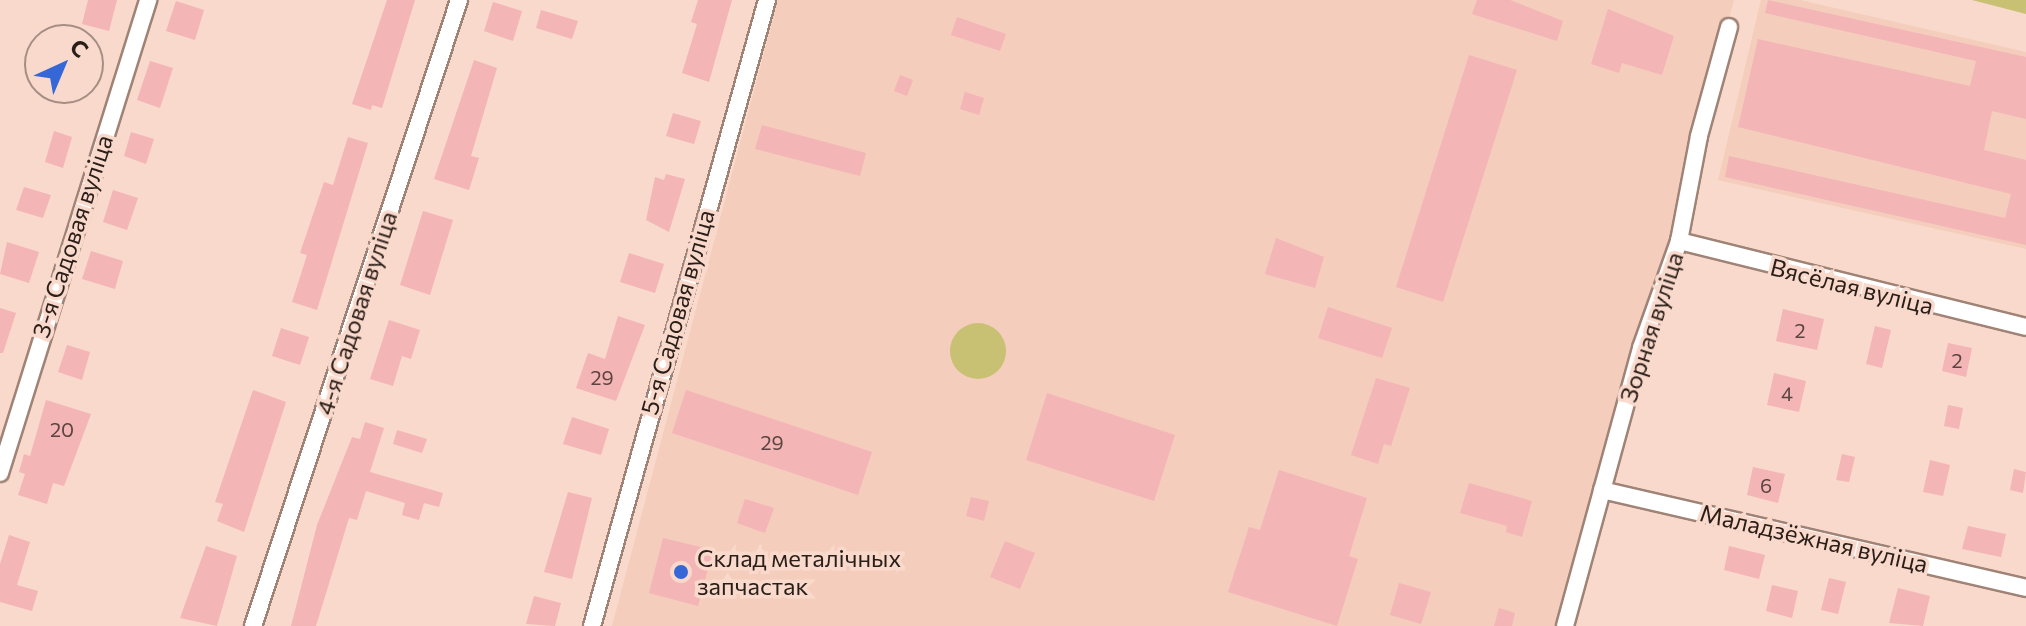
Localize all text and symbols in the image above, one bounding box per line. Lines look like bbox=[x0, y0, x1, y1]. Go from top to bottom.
north arrow bbox=[24, 24, 104, 104]
text: С bbox=[65, 33, 94, 63]
street label: 3-я Садовая вуліца bbox=[26, 131, 118, 341]
street label: 5-я Садовая вуліца bbox=[634, 206, 720, 418]
street label: 4-я Садовая вуліца bbox=[310, 208, 402, 418]
street label: Зорная вуліца bbox=[1613, 248, 1689, 406]
street label: Вясёлая вуліца bbox=[1768, 252, 1936, 320]
house number: 2 bbox=[1794, 318, 1806, 342]
house number: 2 bbox=[1951, 348, 1963, 372]
house number: 29 bbox=[590, 365, 614, 389]
house number: 4 bbox=[1781, 381, 1793, 405]
house number: 20 bbox=[50, 417, 74, 441]
house number: 29 bbox=[760, 430, 784, 454]
house number: 6 bbox=[1760, 473, 1772, 497]
street label: Маладзёжная вуліца bbox=[1697, 498, 1931, 578]
place label: Склад металічных запчастак bbox=[697, 544, 901, 600]
marker: Склад металічных запчастак bbox=[672, 563, 690, 581]

